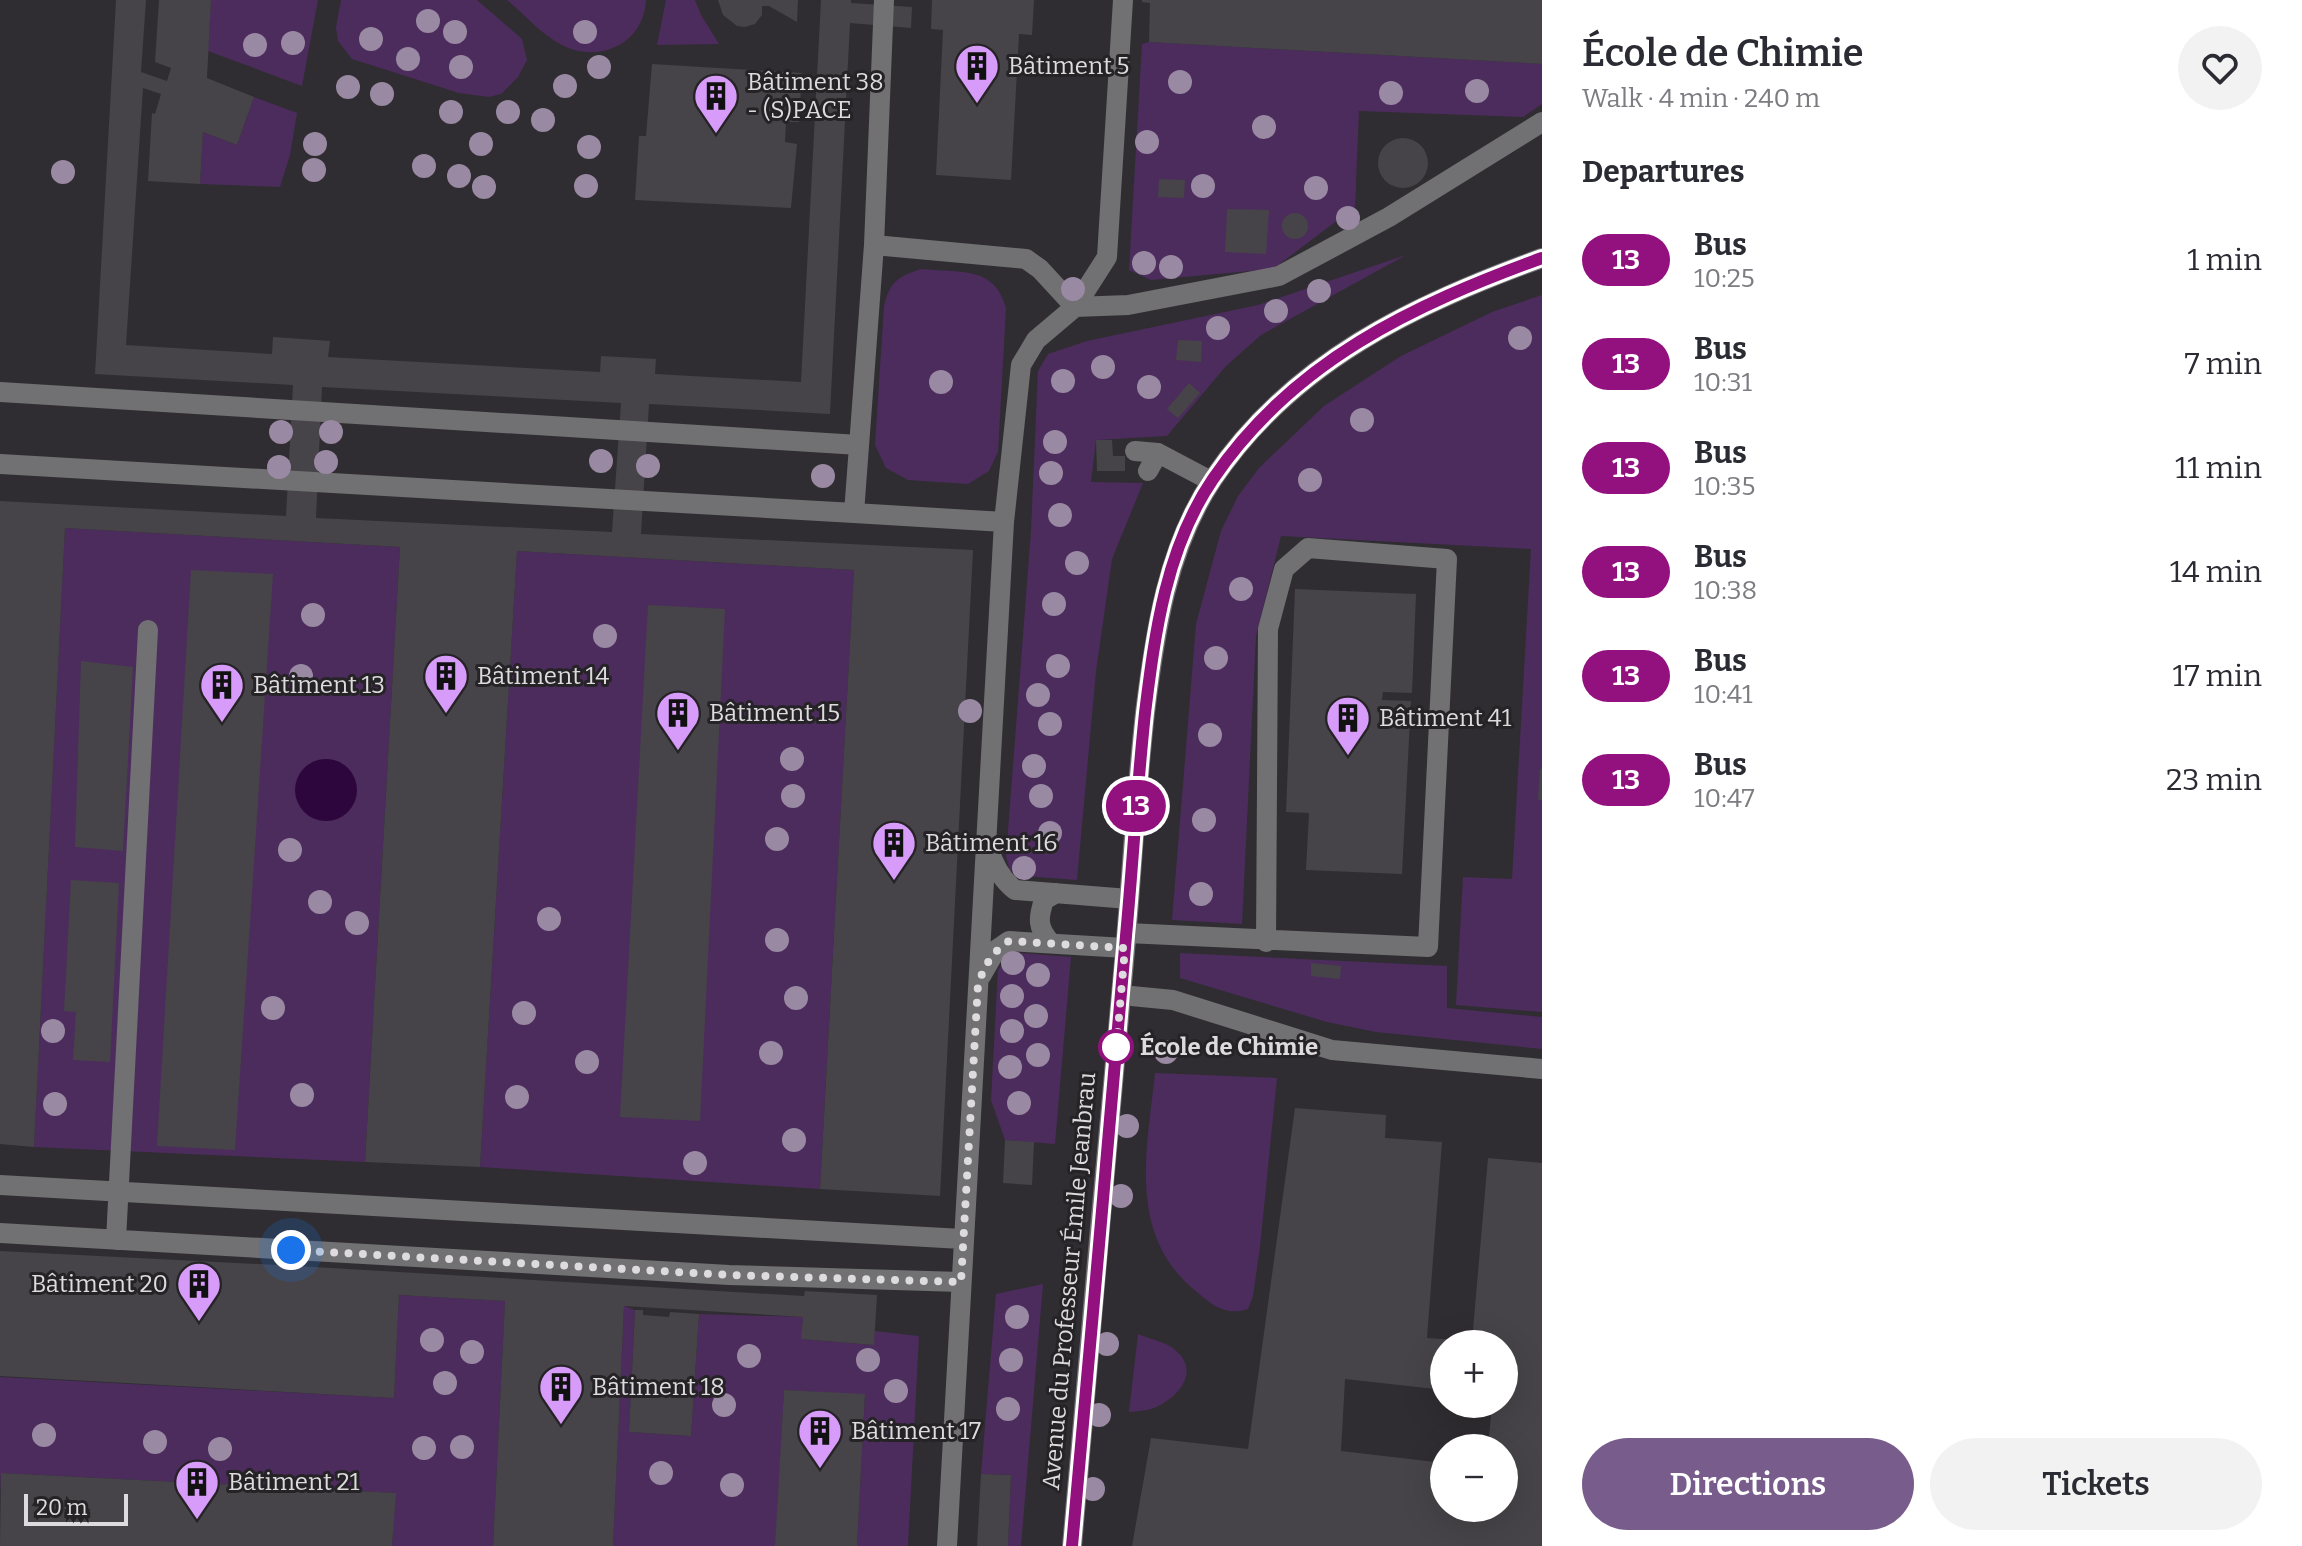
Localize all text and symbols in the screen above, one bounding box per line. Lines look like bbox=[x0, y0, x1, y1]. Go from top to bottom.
button: heart bbox=[2178, 26, 2262, 110]
text: École de Chimie bbox=[1582, 30, 1864, 76]
building icon: Bâtiment 5 bbox=[953, 42, 1001, 105]
place label: Bâtiment 5 bbox=[1008, 52, 1129, 80]
place label: Bâtiment 38 - (S)PACE bbox=[747, 68, 884, 124]
building icon: Bâtiment 38 - (S)PACE bbox=[692, 72, 740, 135]
text: Walk · 4 min · 240 m bbox=[1582, 83, 1820, 114]
text: Departures bbox=[1582, 154, 1745, 190]
text: Bus bbox=[1694, 227, 1747, 263]
text: 1 min bbox=[2187, 242, 2262, 278]
text: 13 bbox=[1612, 243, 1640, 276]
text: 10:25 bbox=[1694, 263, 1755, 294]
text: Bus bbox=[1694, 331, 1747, 367]
text: 7 min bbox=[2184, 346, 2262, 382]
text: 13 bbox=[1612, 347, 1640, 380]
text: 10:31 bbox=[1694, 367, 1752, 398]
text: Bus bbox=[1694, 435, 1747, 471]
text: 11 min bbox=[2175, 450, 2262, 486]
text: 13 bbox=[1612, 451, 1640, 484]
text: 10:35 bbox=[1694, 471, 1755, 502]
text: Bus bbox=[1694, 539, 1747, 575]
text: 14 min bbox=[2170, 554, 2262, 590]
text: 13 bbox=[1612, 555, 1640, 588]
text: 10:38 bbox=[1694, 575, 1757, 606]
text: Bus bbox=[1694, 643, 1747, 679]
building icon: Bâtiment 14 bbox=[422, 652, 470, 715]
text: 17 min bbox=[2173, 658, 2262, 694]
text: 13 bbox=[1612, 659, 1640, 692]
building icon: Bâtiment 13 bbox=[198, 661, 246, 724]
place label: Bâtiment 14 bbox=[477, 662, 609, 690]
place label: Bâtiment 13 bbox=[253, 671, 385, 699]
text: 10:41 bbox=[1694, 679, 1752, 710]
building icon: Bâtiment 15 bbox=[654, 689, 702, 752]
building icon: Bâtiment 41 bbox=[1324, 694, 1372, 757]
place label: Bâtiment 15 bbox=[709, 699, 840, 727]
place label: Bâtiment 41 bbox=[1379, 704, 1512, 732]
text: Bus bbox=[1694, 747, 1747, 783]
text: 23 min bbox=[2166, 762, 2262, 798]
text: 13 bbox=[1612, 763, 1640, 796]
line badge: 13 bbox=[1100, 780, 1172, 832]
text: 10:47 bbox=[1694, 783, 1755, 814]
text: 13 bbox=[1122, 789, 1150, 822]
building icon: Bâtiment 16 bbox=[870, 819, 918, 882]
place label: Bâtiment 16 bbox=[925, 829, 1057, 857]
marker: École de Chimie bbox=[1099, 1030, 1133, 1064]
place label: École de Chimie bbox=[1140, 1031, 1318, 1061]
street label: Avenue du Professeur Émile Jeanbrau bbox=[1036, 1071, 1101, 1491]
your location bbox=[271, 1230, 311, 1270]
building icon: Bâtiment 20 bbox=[175, 1260, 223, 1323]
place label: Bâtiment 20 bbox=[31, 1270, 168, 1298]
map controls bbox=[1430, 1330, 1518, 1522]
button: + bbox=[1430, 1330, 1518, 1418]
building icon: Bâtiment 18 bbox=[537, 1363, 585, 1426]
place label: Bâtiment 18 bbox=[592, 1373, 725, 1401]
building icon: Bâtiment 17 bbox=[796, 1407, 844, 1470]
place label: Bâtiment 17 bbox=[851, 1417, 981, 1445]
button: − bbox=[1430, 1434, 1518, 1522]
button: Directions bbox=[1582, 1438, 1914, 1530]
button: Tickets bbox=[1930, 1438, 2262, 1530]
building icon: Bâtiment 21 bbox=[173, 1458, 221, 1521]
place label: Bâtiment 21 bbox=[228, 1468, 360, 1496]
scale bar bbox=[24, 1490, 128, 1526]
text: 20 m bbox=[36, 1494, 87, 1521]

